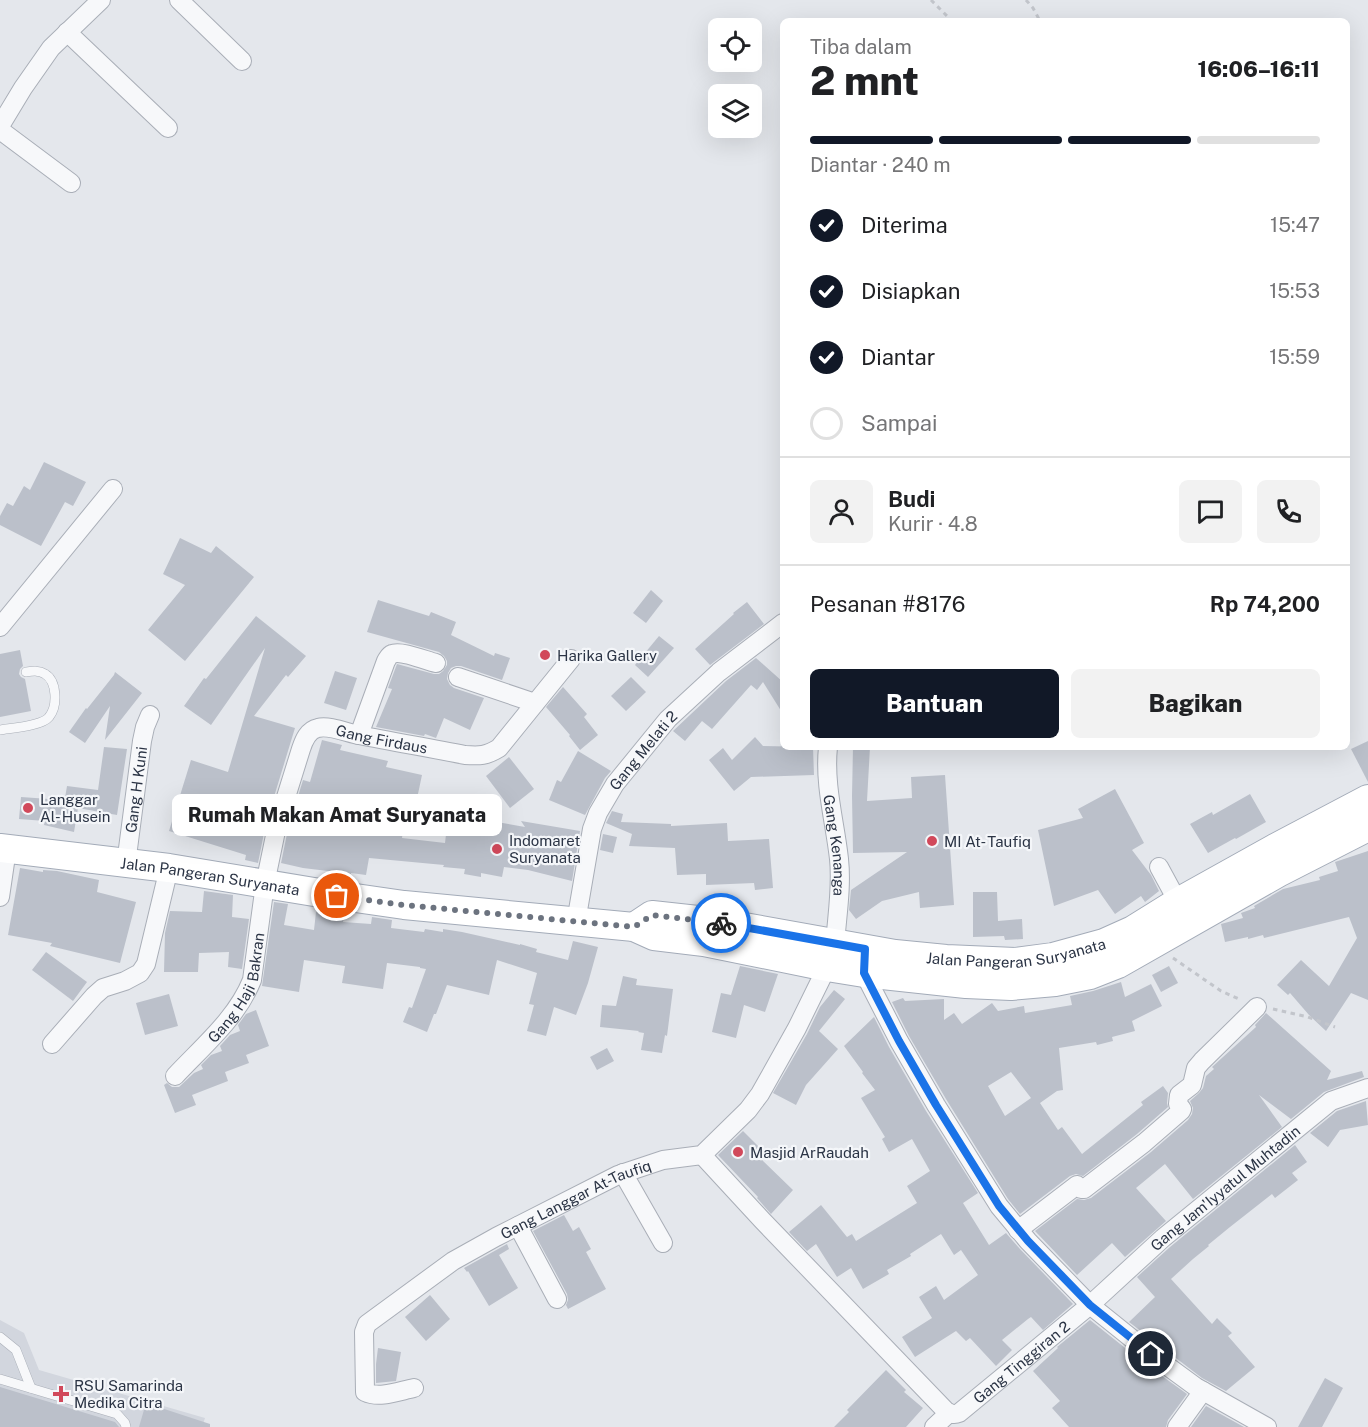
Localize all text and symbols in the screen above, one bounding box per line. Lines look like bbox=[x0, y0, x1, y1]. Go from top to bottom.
map controls bbox=[708, 18, 762, 138]
button: locate bbox=[708, 18, 762, 72]
text: Tiba dalam bbox=[810, 35, 912, 59]
text: 16:06–16:11 bbox=[1198, 56, 1320, 82]
text: 2 mnt bbox=[810, 58, 919, 104]
button: layers bbox=[708, 84, 762, 138]
text: Diantar · 240 m bbox=[810, 153, 951, 177]
icon: check bbox=[810, 209, 843, 242]
text: Diterima bbox=[861, 212, 948, 238]
text: 15:47 bbox=[1270, 213, 1320, 237]
icon: check bbox=[810, 275, 843, 308]
text: Disiapkan bbox=[861, 278, 960, 304]
text: 15:53 bbox=[1269, 279, 1320, 303]
icon: check bbox=[810, 341, 843, 374]
text: Diantar bbox=[861, 344, 935, 370]
text: 15:59 bbox=[1269, 345, 1320, 369]
text: Sampai bbox=[861, 410, 937, 436]
button: person bbox=[810, 480, 873, 543]
button: chat bbox=[1179, 480, 1242, 543]
button: phone bbox=[1257, 480, 1320, 543]
text: Budi bbox=[888, 486, 935, 512]
text: Kurir · 4.8 bbox=[888, 512, 978, 536]
text: Pesanan #8176 bbox=[810, 591, 965, 617]
text: Rp 74,200 bbox=[1210, 591, 1320, 617]
place label: Harika Gallery bbox=[557, 647, 657, 664]
marker: Harika Gallery bbox=[538, 648, 552, 662]
button: Bantuan bbox=[810, 669, 1059, 738]
button: Bagikan bbox=[1071, 669, 1320, 738]
street label: Gang Melati 2 bbox=[605, 707, 680, 793]
street label: Gang Firdaus bbox=[334, 721, 429, 756]
street label: Gang H Kuni bbox=[122, 745, 150, 834]
place label: Langgar Al- Husein bbox=[40, 791, 111, 825]
callout: Rumah Makan Amat Suryanata bbox=[172, 794, 502, 836]
street label: Gang Kenanga bbox=[821, 794, 848, 897]
marker: Langgar Al- Husein bbox=[21, 801, 35, 815]
text: Rumah Makan Amat Suryanata bbox=[188, 803, 486, 827]
place label: Indomaret Suryanata bbox=[509, 832, 581, 866]
place label: MI At- Taufiq bbox=[944, 833, 1031, 850]
marker: MI At- Taufiq bbox=[925, 834, 939, 848]
marker: Indomaret Suryanata bbox=[490, 842, 504, 856]
street label: Jalan Pangeran Suryanata bbox=[120, 854, 301, 898]
pin bbox=[311, 870, 362, 921]
icon: bag bbox=[320, 879, 353, 912]
courier bbox=[691, 893, 751, 953]
icon: bike bbox=[705, 907, 738, 940]
street label: Gang Haji Bakran bbox=[204, 931, 267, 1046]
street label: Jalan Pangeran Suryanata bbox=[926, 934, 1107, 971]
street label: Gang Jam'Iyyatul Muhtadin bbox=[1147, 1122, 1303, 1254]
place label: Masjid ArRaudah bbox=[750, 1144, 869, 1161]
marker: Masjid ArRaudah bbox=[731, 1145, 745, 1159]
street label: Gang Langgar At-Taufiq bbox=[497, 1156, 653, 1242]
street label: Gang Tinggiran 2 bbox=[970, 1317, 1073, 1406]
pin bbox=[1125, 1328, 1176, 1379]
icon: home bbox=[1134, 1337, 1167, 1370]
place label: RSU Samarinda Medika Citra bbox=[74, 1377, 183, 1411]
marker: RSU Samarinda Medika Citra bbox=[52, 1385, 70, 1403]

